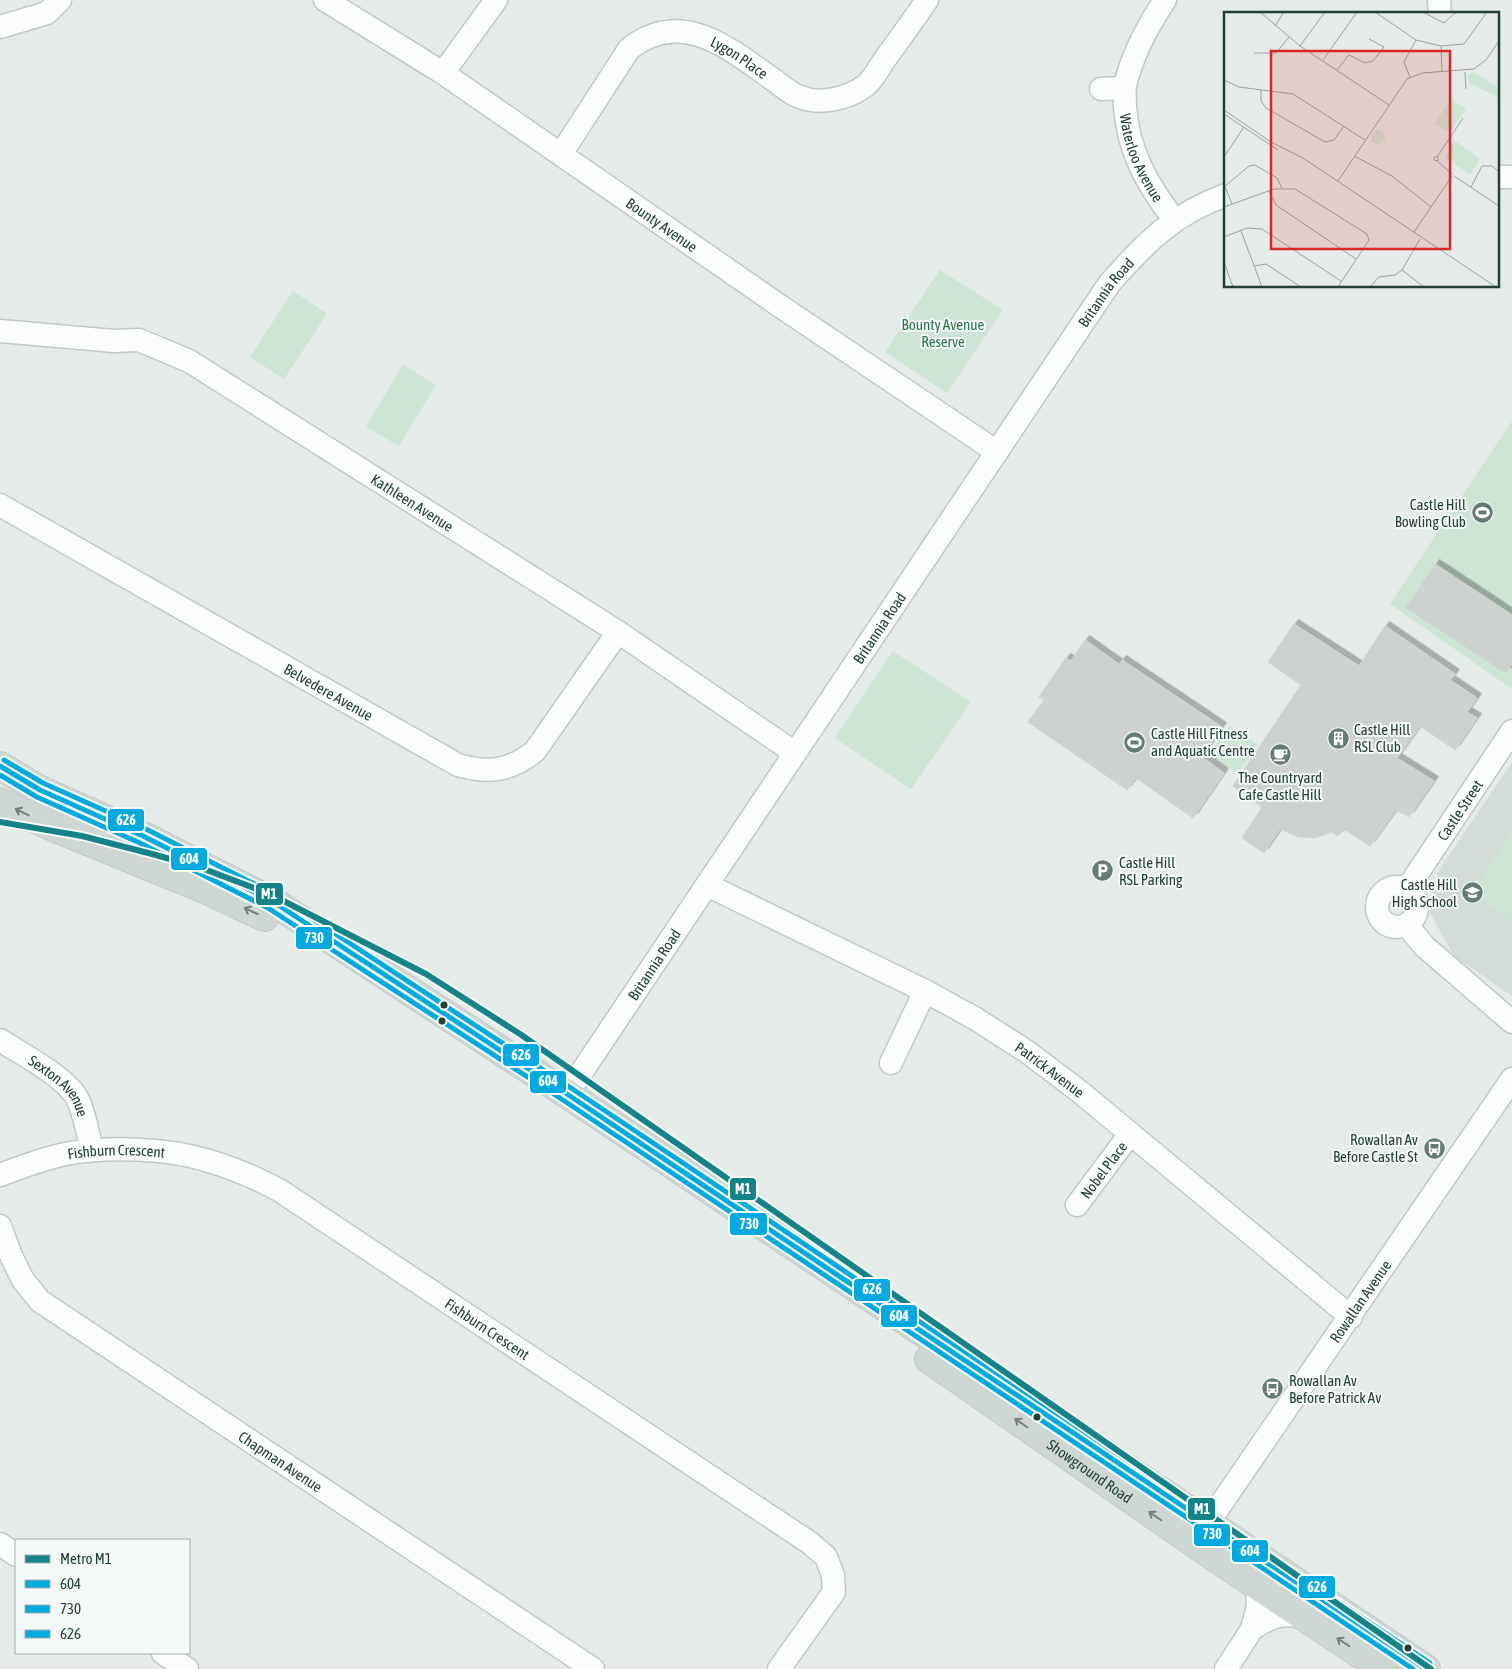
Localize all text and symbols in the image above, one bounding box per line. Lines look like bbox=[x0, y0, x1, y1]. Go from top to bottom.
inset map bbox=[1224, 12, 1500, 288]
street label: Lygon Place bbox=[708, 32, 772, 82]
street label: Waterloo Avenue bbox=[1117, 112, 1167, 205]
street label: Bounty Avenue bbox=[623, 194, 701, 255]
street label: Britannia Road bbox=[1074, 254, 1137, 330]
park label: Bounty Avenue Reserve bbox=[902, 316, 985, 350]
street label: Kathleen Avenue bbox=[368, 470, 457, 535]
place label: Castle Hill Bowling Club bbox=[1395, 496, 1466, 530]
sports icon: Castle Hill Bowling Club bbox=[1470, 501, 1494, 525]
street label: Britannia Road bbox=[849, 589, 909, 667]
street label: Belvedere Avenue bbox=[281, 660, 376, 724]
place label: Castle Hill RSL Club bbox=[1354, 721, 1410, 755]
place label: Castle Hill Fitness and Aquatic Centre bbox=[1151, 725, 1255, 759]
building icon: Castle Hill RSL Club bbox=[1326, 726, 1350, 750]
sports icon: Castle Hill Fitness and Aquatic Centre bbox=[1123, 730, 1147, 754]
cafe icon: The Countryard Cafe Castle Hill bbox=[1268, 742, 1292, 766]
place label: The Countryard Cafe Castle Hill bbox=[1238, 769, 1322, 803]
street label: Castle Street bbox=[1433, 776, 1486, 843]
one-way arrow bbox=[15, 807, 30, 816]
line badge: 626 bbox=[107, 808, 145, 832]
text: 626 bbox=[116, 812, 136, 828]
line badge: 604 bbox=[170, 847, 208, 871]
text: 604 bbox=[179, 851, 199, 867]
place label: Castle Hill RSL Parking bbox=[1119, 854, 1183, 888]
parking icon: Castle Hill RSL Parking bbox=[1091, 859, 1115, 883]
place label: Castle Hill High School bbox=[1392, 876, 1457, 910]
school or university icon: Castle Hill High School bbox=[1461, 881, 1485, 905]
line badge: M1 bbox=[255, 882, 284, 906]
text: M1 bbox=[261, 886, 277, 902]
one-way arrow bbox=[244, 905, 259, 915]
line badge: 730 bbox=[295, 926, 333, 950]
street label: Britannia Road bbox=[624, 926, 684, 1003]
text: 730 bbox=[304, 930, 324, 946]
unlabelled marker bbox=[439, 1000, 449, 1010]
unlabelled marker bbox=[437, 1016, 447, 1026]
street label: Patrick Avenue bbox=[1012, 1038, 1088, 1101]
line badge: 626 bbox=[502, 1043, 540, 1067]
text: 626 bbox=[511, 1047, 531, 1063]
street label: Sexton Avenue bbox=[26, 1051, 92, 1119]
line badge: 604 bbox=[529, 1070, 567, 1094]
text: 604 bbox=[538, 1073, 558, 1089]
place label: Rowallan Av Before Castle St bbox=[1333, 1131, 1418, 1165]
bus stop icon: Rowallan Av Before Castle St bbox=[1422, 1136, 1446, 1160]
street label: Nobel Place bbox=[1077, 1138, 1130, 1202]
street label: Fishburn Crescent bbox=[66, 1141, 166, 1162]
line badge: M1 bbox=[729, 1177, 757, 1201]
text: M1 bbox=[735, 1181, 751, 1197]
line badge: 730 bbox=[729, 1212, 768, 1236]
text: 730 bbox=[739, 1216, 759, 1232]
street label: Rowallan Avenue bbox=[1326, 1256, 1394, 1345]
line badge: 626 bbox=[853, 1278, 891, 1302]
text: 626 bbox=[862, 1281, 882, 1297]
street label: Fishburn Crescent bbox=[442, 1295, 533, 1363]
line badge: 604 bbox=[880, 1304, 918, 1328]
text: 604 bbox=[889, 1308, 909, 1324]
place label: Rowallan Av Before Patrick Av bbox=[1289, 1372, 1381, 1406]
bus stop icon: Rowallan Av Before Patrick Av bbox=[1261, 1377, 1285, 1401]
unlabelled marker bbox=[1032, 1412, 1042, 1422]
one-way arrow bbox=[1015, 1418, 1029, 1428]
street label: Chapman Avenue bbox=[236, 1427, 326, 1495]
street label: Showground Road bbox=[1044, 1435, 1136, 1506]
line badge: M1 bbox=[1187, 1497, 1216, 1521]
text: M1 bbox=[1194, 1501, 1210, 1517]
one-way arrow bbox=[1148, 1511, 1162, 1521]
line badge: 730 bbox=[1193, 1523, 1231, 1547]
text: 730 bbox=[1202, 1526, 1222, 1542]
legend bbox=[15, 1539, 190, 1654]
line badge: 604 bbox=[1231, 1539, 1269, 1563]
text: 604 bbox=[1240, 1543, 1260, 1559]
text: Metro M1 bbox=[60, 1550, 112, 1567]
text: 604 bbox=[60, 1575, 81, 1592]
line badge: 626 bbox=[1298, 1575, 1336, 1599]
text: 626 bbox=[1307, 1579, 1327, 1595]
text: 730 bbox=[60, 1600, 81, 1617]
text: 626 bbox=[60, 1625, 81, 1642]
one-way arrow bbox=[1336, 1637, 1350, 1647]
unlabelled marker bbox=[1403, 1643, 1413, 1653]

